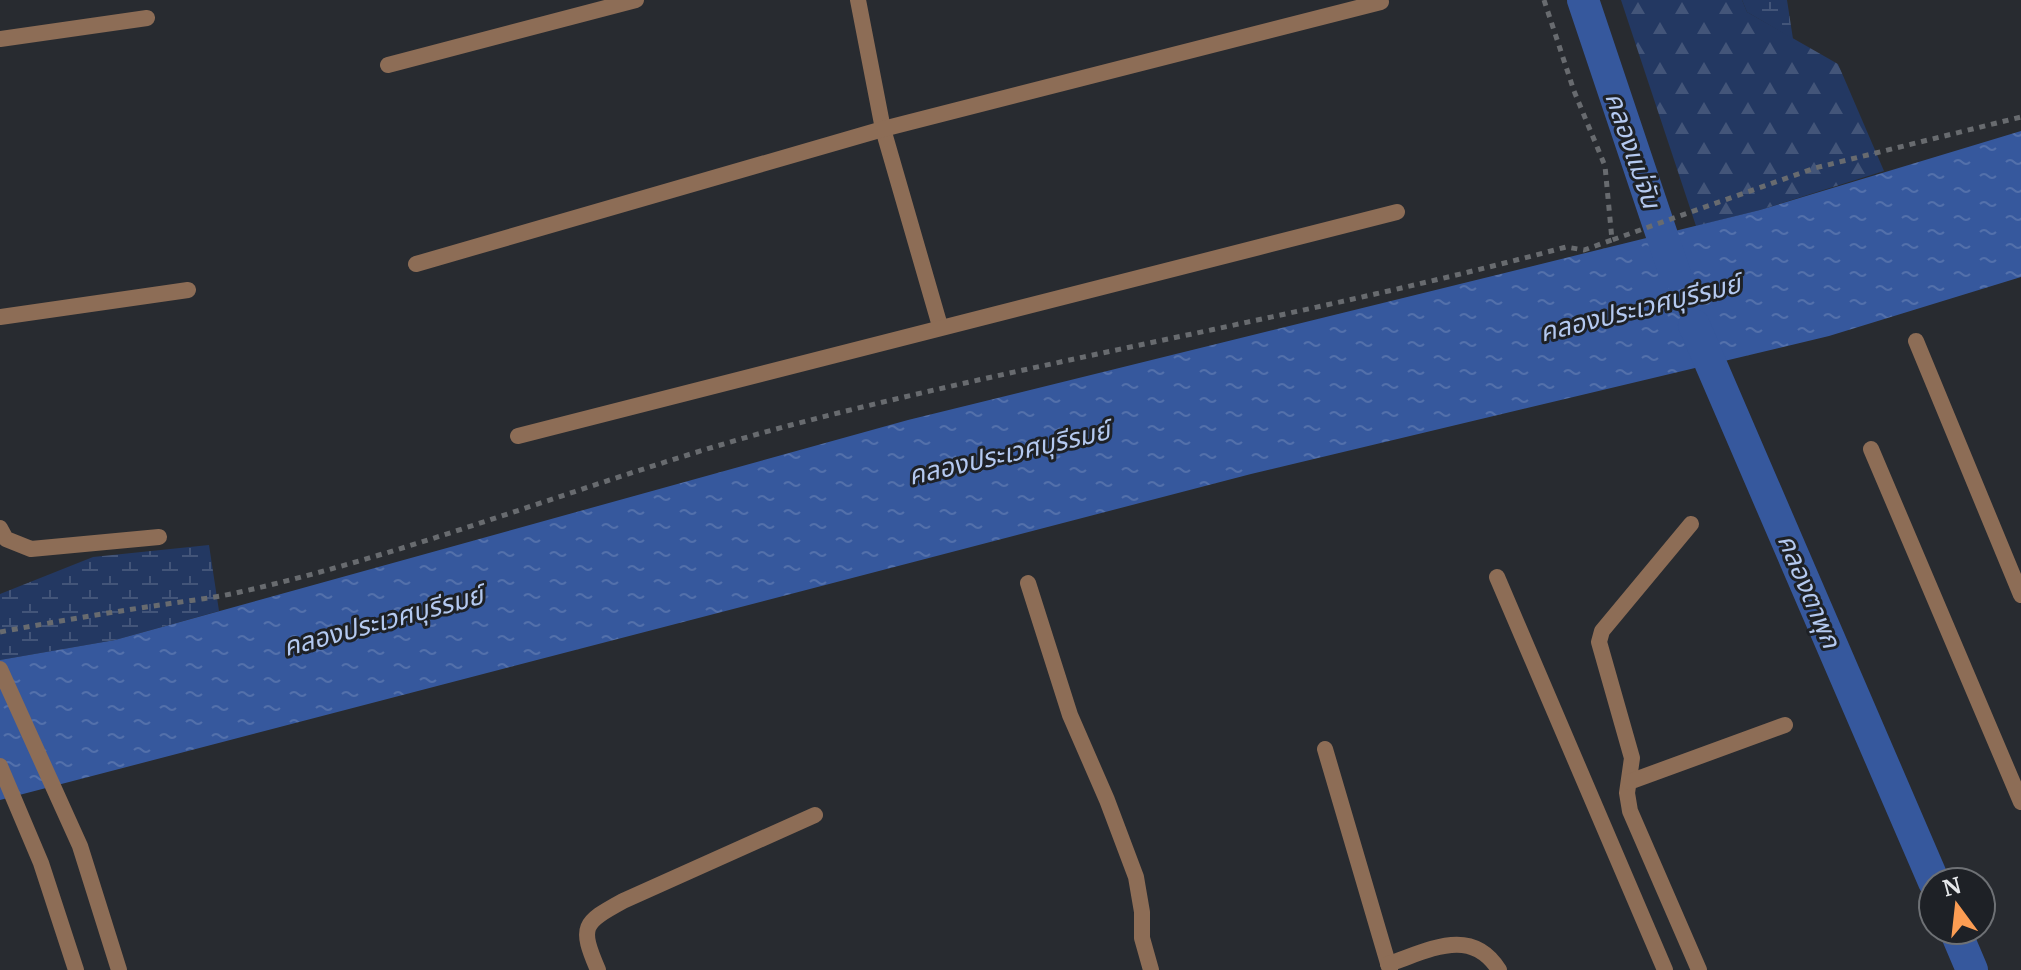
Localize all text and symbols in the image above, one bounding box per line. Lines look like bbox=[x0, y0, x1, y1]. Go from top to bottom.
water label: คลองแม่จัน bbox=[1598, 88, 1669, 214]
water label: คลองประเวศบุรีรมย์ bbox=[1536, 265, 1749, 348]
water label: คลองประเวศบุรีรมย์ bbox=[905, 412, 1118, 492]
water label: คลองตาพุก bbox=[1771, 529, 1849, 654]
water label: คลองประเวศบุรีรมย์ bbox=[279, 577, 492, 663]
north arrow bbox=[1917, 866, 1997, 946]
text: N bbox=[1940, 871, 1964, 902]

